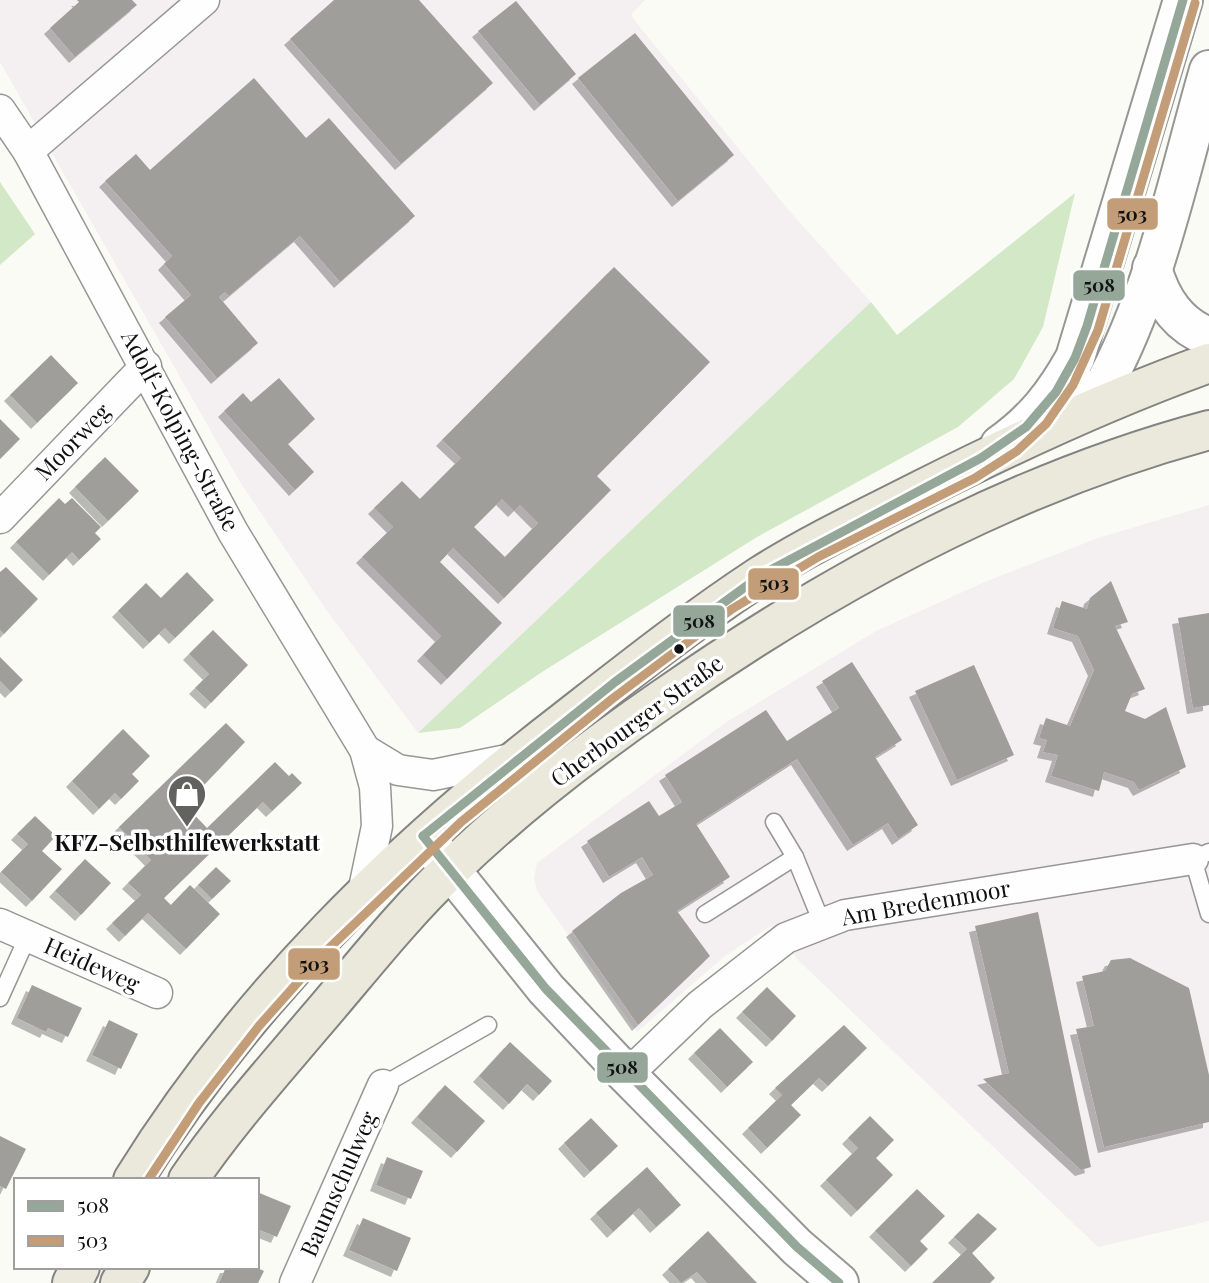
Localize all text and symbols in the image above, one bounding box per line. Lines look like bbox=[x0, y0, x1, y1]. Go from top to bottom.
line badge: 503 bbox=[1106, 197, 1159, 231]
text: 503 bbox=[1117, 200, 1147, 226]
line badge: 508 bbox=[1072, 269, 1126, 302]
text: 508 bbox=[1083, 271, 1115, 297]
street label: Adolf-Kolping-Straße bbox=[115, 323, 248, 536]
street label: Moorweg bbox=[27, 396, 117, 486]
line badge: 503 bbox=[747, 567, 800, 601]
text: 503 bbox=[759, 569, 789, 595]
line badge: 508 bbox=[672, 604, 726, 638]
text: 508 bbox=[683, 607, 715, 633]
unlabelled marker bbox=[672, 642, 686, 656]
street label: Cherbourger Straße bbox=[544, 647, 729, 793]
shop icon: KFZ-Selbsthilfewerkstatt bbox=[166, 773, 208, 828]
place label: KFZ-Selbsthilfewerkstatt bbox=[54, 826, 321, 857]
street label: Am Bredenmoor bbox=[838, 871, 1013, 932]
street label: Heideweg bbox=[40, 929, 145, 998]
line badge: 503 bbox=[287, 947, 341, 981]
text: 503 bbox=[299, 950, 329, 976]
line badge: 508 bbox=[596, 1051, 649, 1084]
text: 508 bbox=[606, 1053, 638, 1079]
street label: Baumschulweg bbox=[292, 1106, 383, 1261]
legend bbox=[14, 1178, 259, 1269]
text: 508 bbox=[77, 1190, 109, 1218]
text: 503 bbox=[77, 1225, 108, 1253]

